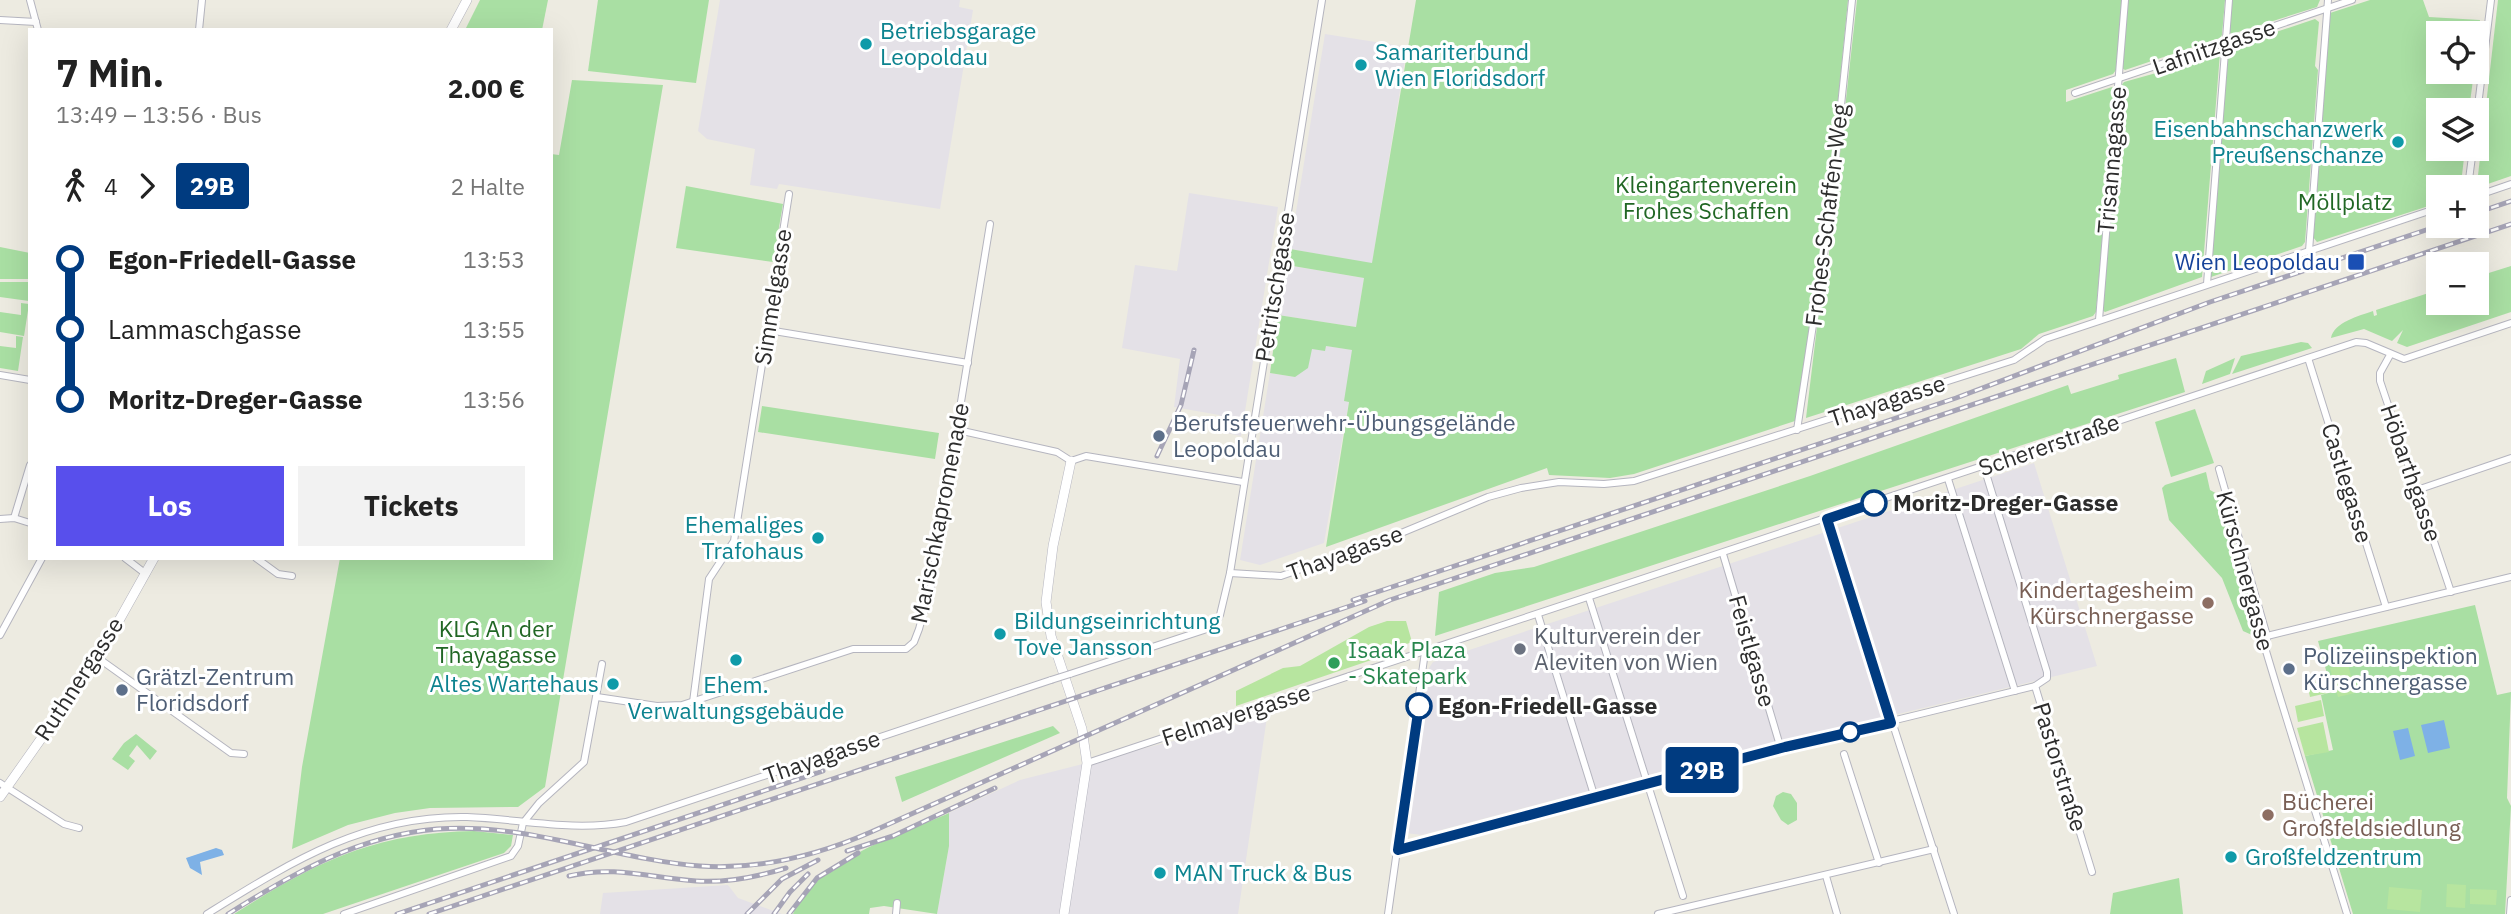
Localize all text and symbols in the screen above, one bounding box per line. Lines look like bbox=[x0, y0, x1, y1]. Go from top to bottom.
street label: Lafnitzgasse bbox=[2148, 11, 2279, 81]
place label: Betriebsgarage Leopoldau bbox=[880, 15, 1036, 71]
map controls bbox=[2426, 21, 2489, 315]
button: locate bbox=[2426, 21, 2489, 84]
marker: Betriebsgarage Leopoldau bbox=[858, 36, 874, 52]
place label: Samariterbund Wien Floridsdorf bbox=[1375, 36, 1545, 92]
text: 7 Min. bbox=[56, 48, 164, 97]
marker: Samariterbund Wien Floridsdorf bbox=[1353, 57, 1369, 73]
text: 2.00 € bbox=[448, 71, 525, 105]
street label: Trisannagasse bbox=[2090, 85, 2132, 235]
button: layers bbox=[2426, 98, 2489, 161]
text: 13:49 – 13:56 · Bus bbox=[56, 99, 262, 129]
street label: Frohes-Schaffen-Weg bbox=[1797, 102, 1855, 328]
place label: Eisenbahnschanzwerk Preußenschanze bbox=[2154, 113, 2384, 169]
marker: Eisenbahnschanzwerk Preußenschanze bbox=[2390, 134, 2406, 150]
icon: walk bbox=[56, 167, 94, 205]
icon: forward bbox=[128, 167, 166, 205]
park label: Kleingartenverein Frohes Schaffen bbox=[1615, 169, 1797, 225]
text: 29B bbox=[190, 170, 235, 202]
text: 4 bbox=[104, 171, 118, 201]
text: 2 Halte bbox=[450, 171, 525, 201]
button: + bbox=[2426, 175, 2489, 238]
park label: Möllplatz bbox=[2298, 186, 2392, 216]
street label: Petritschgasse bbox=[1247, 210, 1301, 364]
street label: Simmelgasse bbox=[746, 227, 798, 367]
text: Egon-Friedell-Gasse bbox=[108, 242, 356, 276]
text: 13:53 bbox=[463, 244, 525, 274]
place label: Wien Leopoldau bbox=[2175, 246, 2340, 276]
marker: Wien Leopoldau bbox=[2346, 252, 2366, 272]
button: − bbox=[2426, 252, 2489, 315]
text: Lammaschgasse bbox=[108, 312, 302, 346]
text: 13:55 bbox=[463, 314, 525, 344]
street label: Thayagasse bbox=[1824, 367, 1949, 433]
text: Moritz-Dreger-Gasse bbox=[108, 382, 363, 416]
text: 13:56 bbox=[463, 384, 525, 414]
street label: Marischkapromenade bbox=[903, 400, 975, 626]
street label: Höbarthgasse bbox=[2374, 400, 2450, 545]
street label: Schererstraße bbox=[1974, 406, 2123, 482]
place label: Berufsfeuerwehr-Übungsgelände Leopoldau bbox=[1173, 407, 1516, 463]
street label: Castlegasse bbox=[2316, 419, 2380, 546]
marker: Berufsfeuerwehr-Übungsgelände Leopoldau bbox=[1151, 428, 1167, 444]
button: Los bbox=[56, 466, 284, 546]
button: Tickets bbox=[298, 466, 525, 546]
place label: Moritz-Dreger-Gasse bbox=[1893, 487, 2118, 517]
street label: Kürschnergasse bbox=[2210, 487, 2282, 654]
marker: Moritz-Dreger-Gasse bbox=[1861, 490, 1887, 516]
place label: Ehemaliges Trafohaus bbox=[685, 509, 804, 565]
street label: Thayagasse bbox=[1283, 517, 1407, 587]
marker: Ehemaliges Trafohaus bbox=[810, 530, 826, 546]
place label: Kindertagesheim Kürschnergasse bbox=[2018, 574, 2194, 630]
street label: Feistlgasse bbox=[1723, 591, 1783, 710]
marker: Kindertagesheim Kürschnergasse bbox=[2200, 595, 2216, 611]
place label: Bildungseinrichtung Tove Jansson bbox=[1014, 605, 1220, 661]
street label: Ruthnergasse bbox=[27, 611, 129, 746]
park label: KLG An der Thayagasse bbox=[435, 613, 557, 669]
place label: Kulturverein der Aleviten von Wien bbox=[1534, 620, 1718, 676]
marker: Bildungseinrichtung Tove Jansson bbox=[992, 626, 1008, 642]
place label: Isaak Plaza - Skatepark bbox=[1348, 634, 1467, 690]
place label: Polizeiinspektion Kürschnergasse bbox=[2303, 640, 2478, 696]
marker: Kulturverein der Aleviten von Wien bbox=[1512, 641, 1528, 657]
marker: Ehem. Verwaltungsgebäude bbox=[728, 652, 744, 668]
marker: Isaak Plaza - Skatepark bbox=[1326, 655, 1342, 671]
place label: Grätzl-Zentrum Floridsdorf bbox=[136, 661, 294, 717]
marker: Polizeiinspektion Kürschnergasse bbox=[2281, 661, 2297, 677]
place label: Altes Wartehaus bbox=[430, 668, 599, 698]
place label: Ehem. Verwaltungsgebäude bbox=[628, 669, 844, 725]
marker: Altes Wartehaus bbox=[605, 676, 621, 692]
street label: Felmayergasse bbox=[1158, 676, 1314, 752]
marker: Grätzl-Zentrum Floridsdorf bbox=[114, 682, 130, 698]
place label: Egon-Friedell-Gasse bbox=[1438, 690, 1658, 720]
marker: Egon-Friedell-Gasse bbox=[1406, 693, 1432, 719]
street label: Pastorstraße bbox=[2027, 699, 2095, 835]
street label: Thayagasse bbox=[760, 722, 884, 790]
unlabelled marker bbox=[1840, 722, 1860, 742]
line badge: 29B bbox=[1662, 747, 1742, 793]
text: 29B bbox=[1680, 754, 1724, 786]
place label: Bücherei Großfeldsiedlung bbox=[2282, 786, 2461, 842]
marker: Bücherei Großfeldsiedlung bbox=[2260, 807, 2276, 823]
place label: Großfeldzentrum bbox=[2245, 841, 2422, 871]
marker: Großfeldzentrum bbox=[2223, 849, 2239, 865]
place label: MAN Truck & Bus bbox=[1174, 857, 1353, 887]
marker: MAN Truck & Bus bbox=[1152, 865, 1168, 881]

